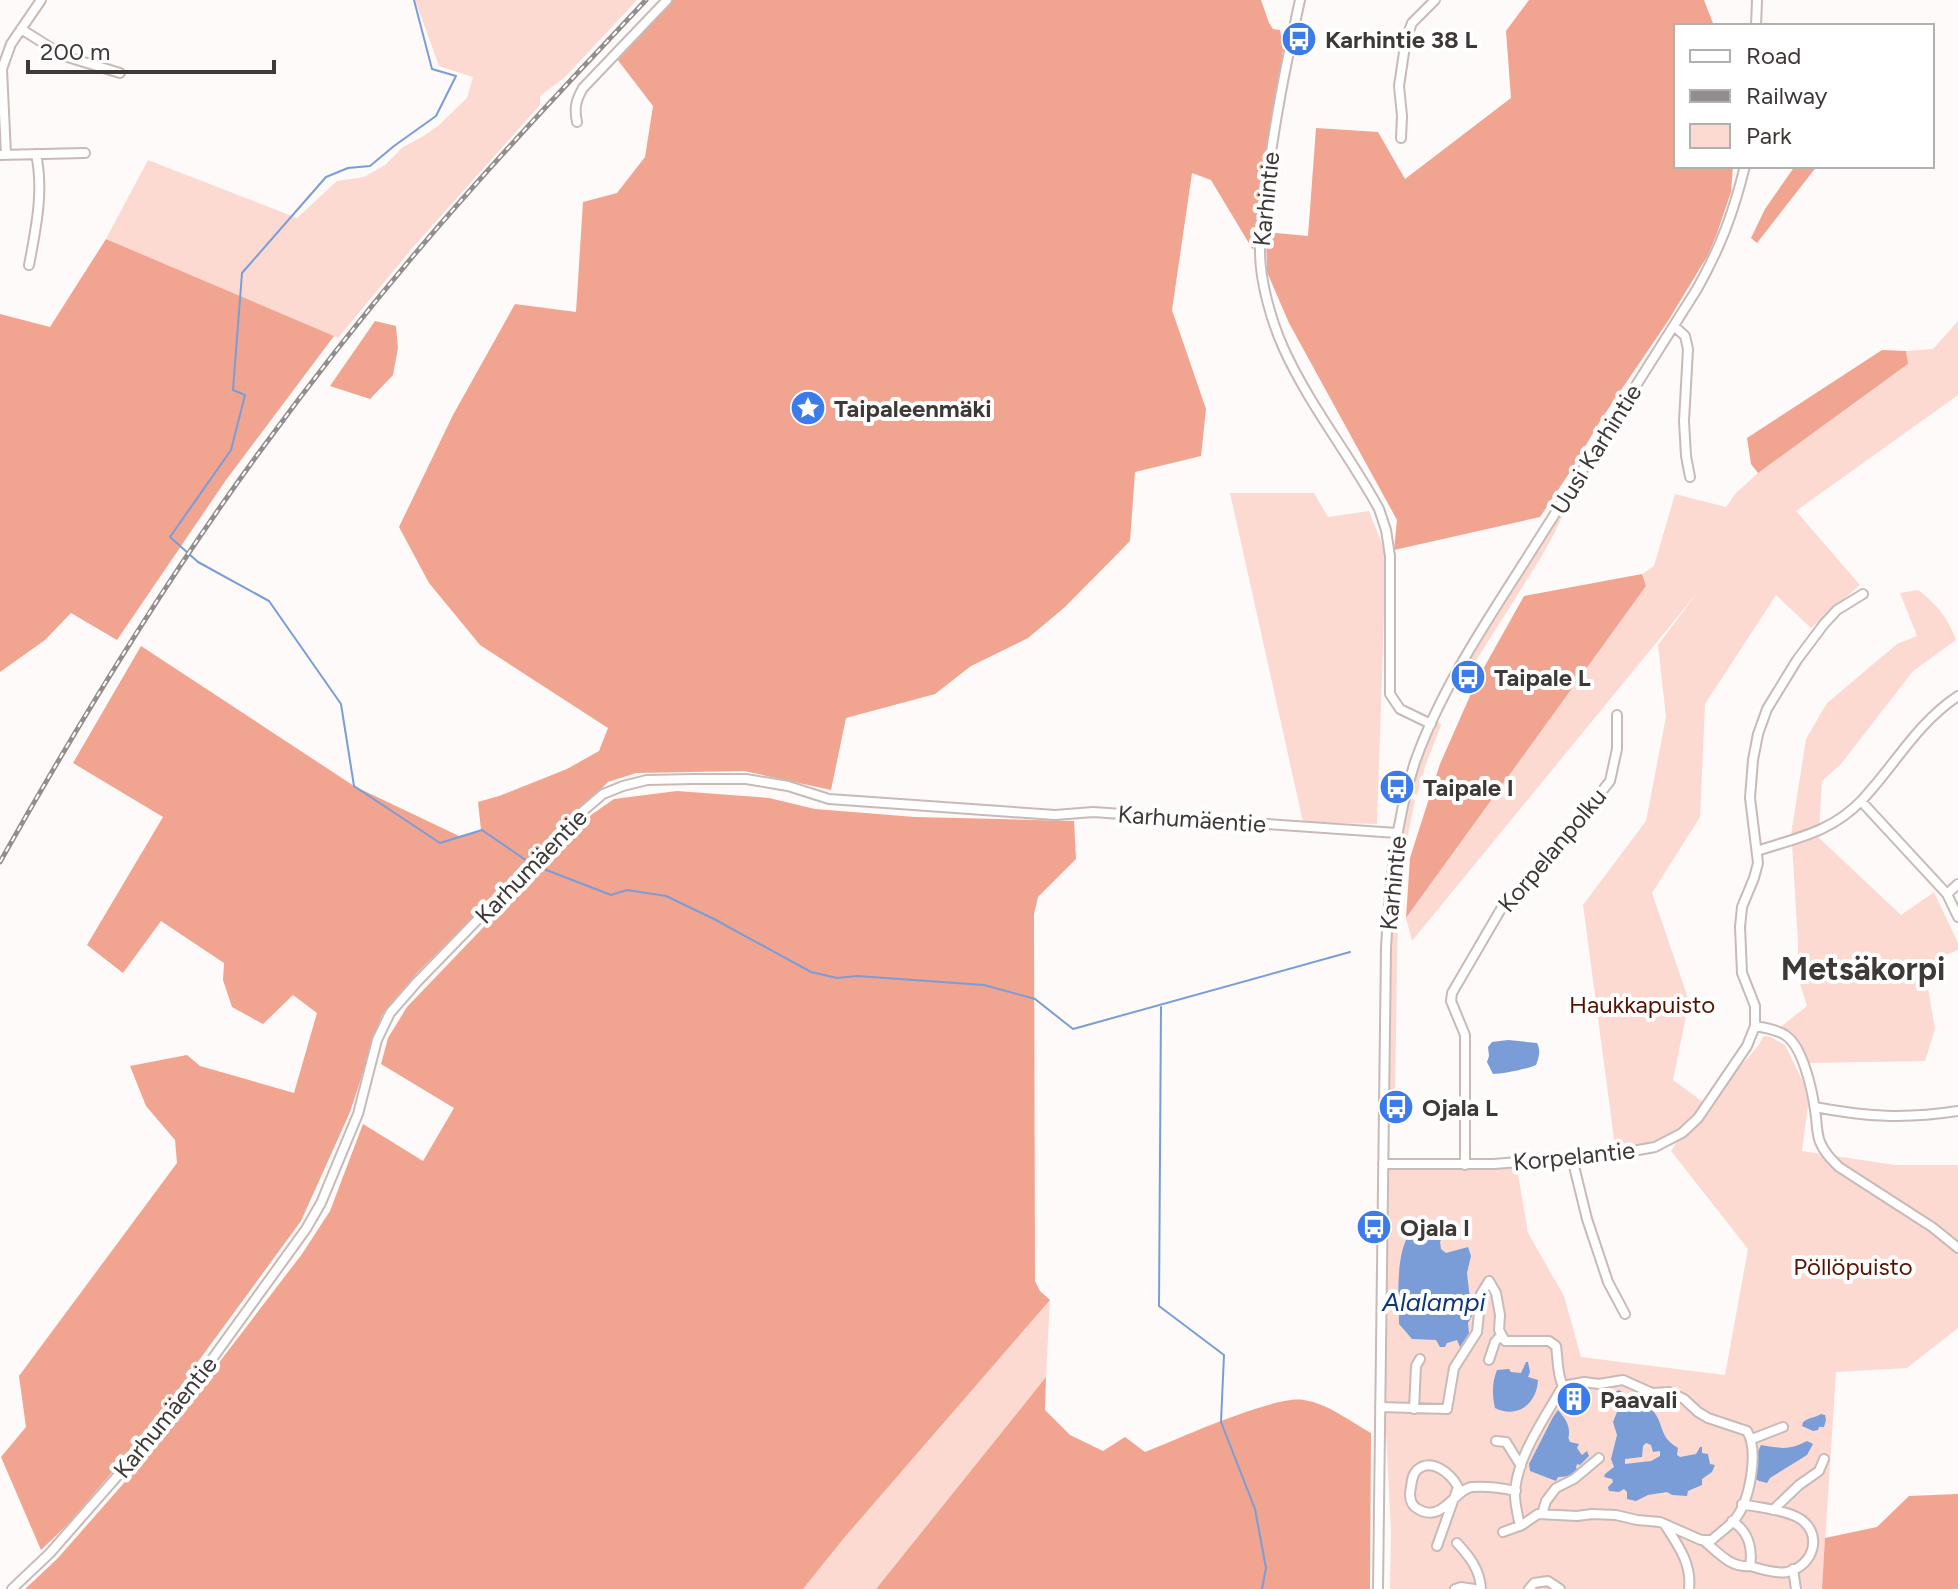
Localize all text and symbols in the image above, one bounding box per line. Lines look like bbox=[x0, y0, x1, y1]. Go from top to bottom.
bus stop icon: Karhintie 38 L bbox=[1280, 20, 1318, 58]
scale bar bbox=[28, 24, 274, 74]
legend bbox=[1674, 24, 1934, 168]
place label: Karhintie 38 L bbox=[1325, 25, 1477, 54]
text: 200 m bbox=[40, 37, 111, 66]
text: Road bbox=[1746, 41, 1801, 70]
text: Railway bbox=[1746, 81, 1828, 110]
text: Park bbox=[1746, 121, 1792, 150]
street label: Karhintie bbox=[1247, 150, 1285, 248]
street label: Uusi Karhintie bbox=[1545, 379, 1647, 519]
place icon: Taipaleenmäki bbox=[789, 389, 827, 427]
place label: Taipaleenmäki bbox=[834, 394, 992, 423]
bus stop icon: Taipale L bbox=[1449, 658, 1487, 696]
place label: Taipale L bbox=[1494, 663, 1591, 692]
bus stop icon: Taipale I bbox=[1378, 768, 1416, 806]
place label: Taipale I bbox=[1423, 773, 1514, 802]
street label: Korpelanpolku bbox=[1492, 782, 1612, 918]
street label: Karhumäentie bbox=[1117, 799, 1267, 839]
street label: Karhumäentie bbox=[469, 803, 593, 929]
street label: Karhintie bbox=[1374, 834, 1412, 932]
district label: Metsäkorpi bbox=[1781, 950, 1945, 988]
park label: Haukkapuisto bbox=[1569, 990, 1715, 1019]
bus stop icon: Ojala L bbox=[1377, 1088, 1415, 1126]
place label: Ojala L bbox=[1422, 1093, 1498, 1122]
street label: Korpelantie bbox=[1512, 1135, 1636, 1177]
bus stop icon: Ojala I bbox=[1355, 1208, 1393, 1246]
place label: Ojala I bbox=[1400, 1213, 1470, 1242]
park label: Pöllöpuisto bbox=[1793, 1252, 1913, 1281]
water label: Alalampi bbox=[1381, 1286, 1487, 1318]
street label: Karhumäentie bbox=[107, 1350, 223, 1484]
building icon: Paavali bbox=[1555, 1380, 1593, 1418]
place label: Paavali bbox=[1600, 1385, 1677, 1414]

